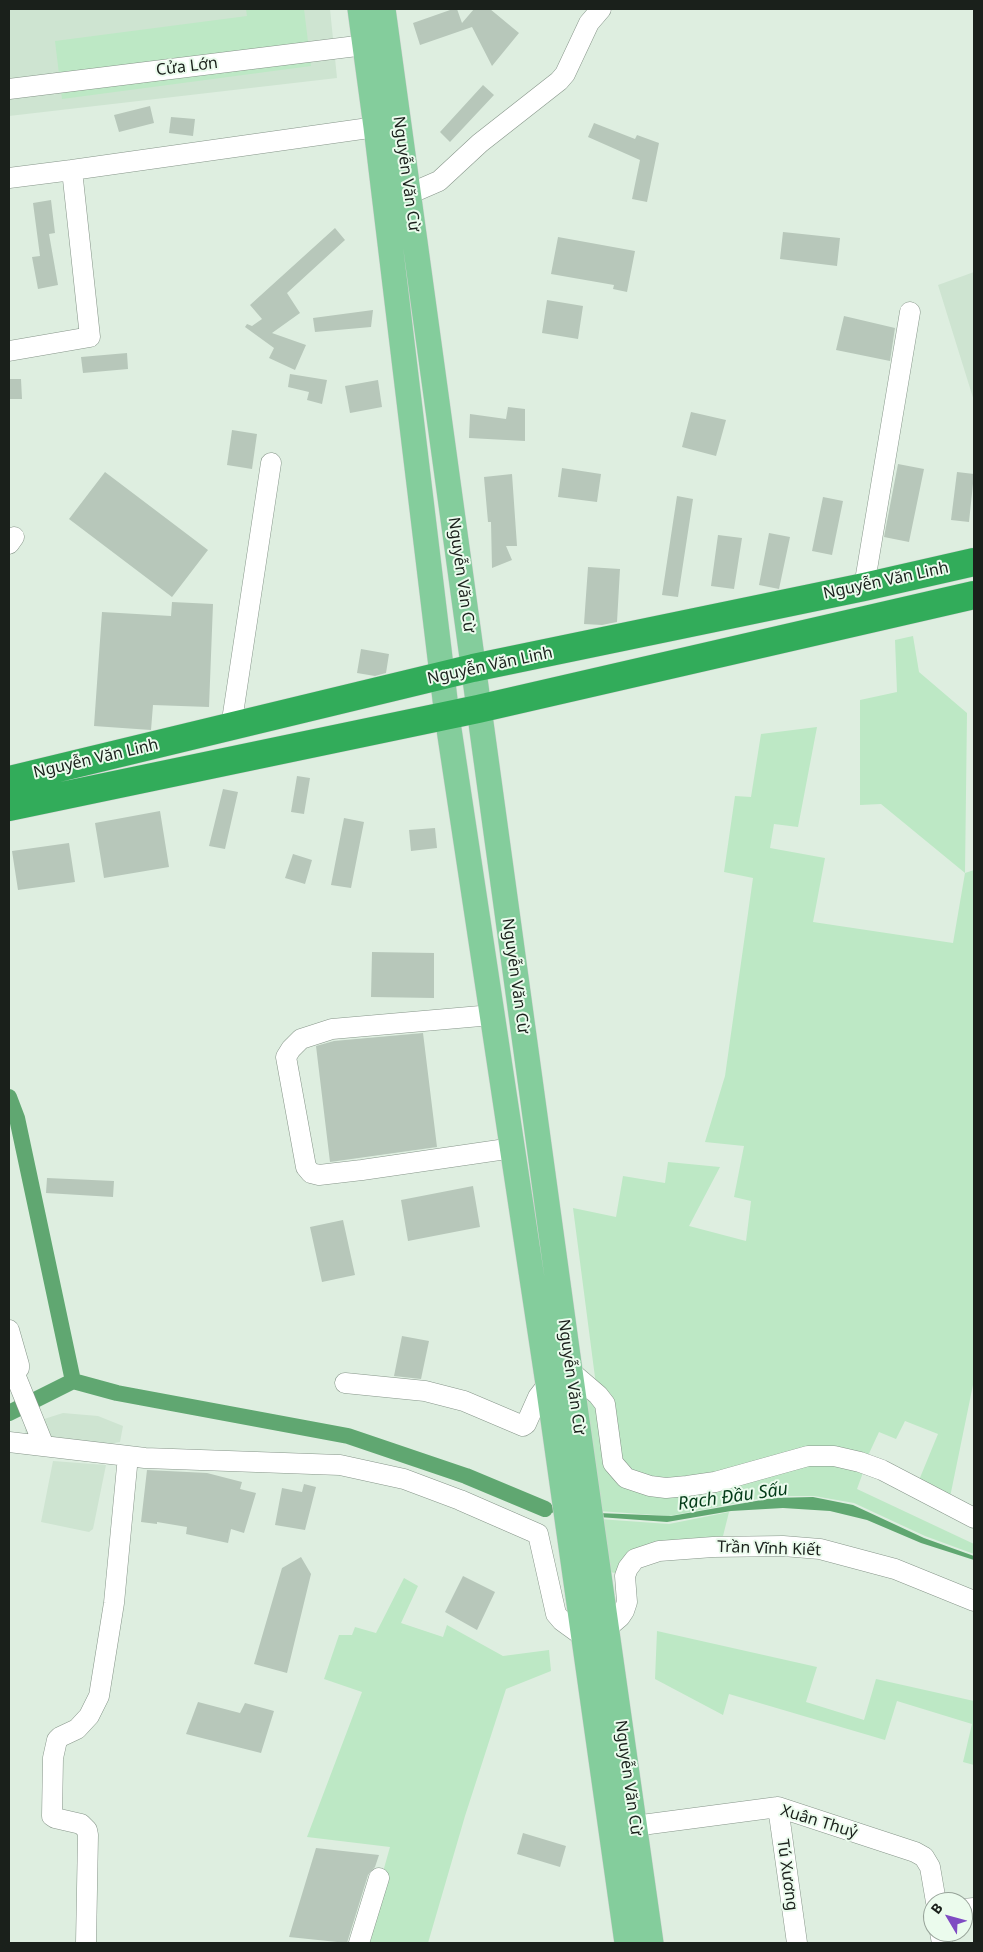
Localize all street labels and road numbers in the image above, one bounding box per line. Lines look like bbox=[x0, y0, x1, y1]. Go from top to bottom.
street label: Cửa Lớn bbox=[155, 54, 219, 80]
street label: Nguyễn Văn Cừ bbox=[388, 115, 424, 233]
street label: Nguyễn Văn Cừ bbox=[443, 516, 479, 634]
street label: Nguyễn Văn Linh bbox=[822, 558, 950, 604]
street label: Nguyễn Văn Linh bbox=[426, 643, 554, 689]
street label: Nguyễn Văn Linh bbox=[32, 735, 160, 783]
street label: Nguyễn Văn Cừ bbox=[497, 917, 533, 1035]
street label: Nguyễn Văn Cừ bbox=[553, 1318, 589, 1436]
street label: Trần Vĩnh Kiết bbox=[717, 1538, 821, 1560]
street label: Nguyễn Văn Cừ bbox=[610, 1719, 646, 1837]
street label: Xuân Thuỷ bbox=[778, 1801, 860, 1843]
street label: Tú Xương bbox=[772, 1838, 802, 1912]

